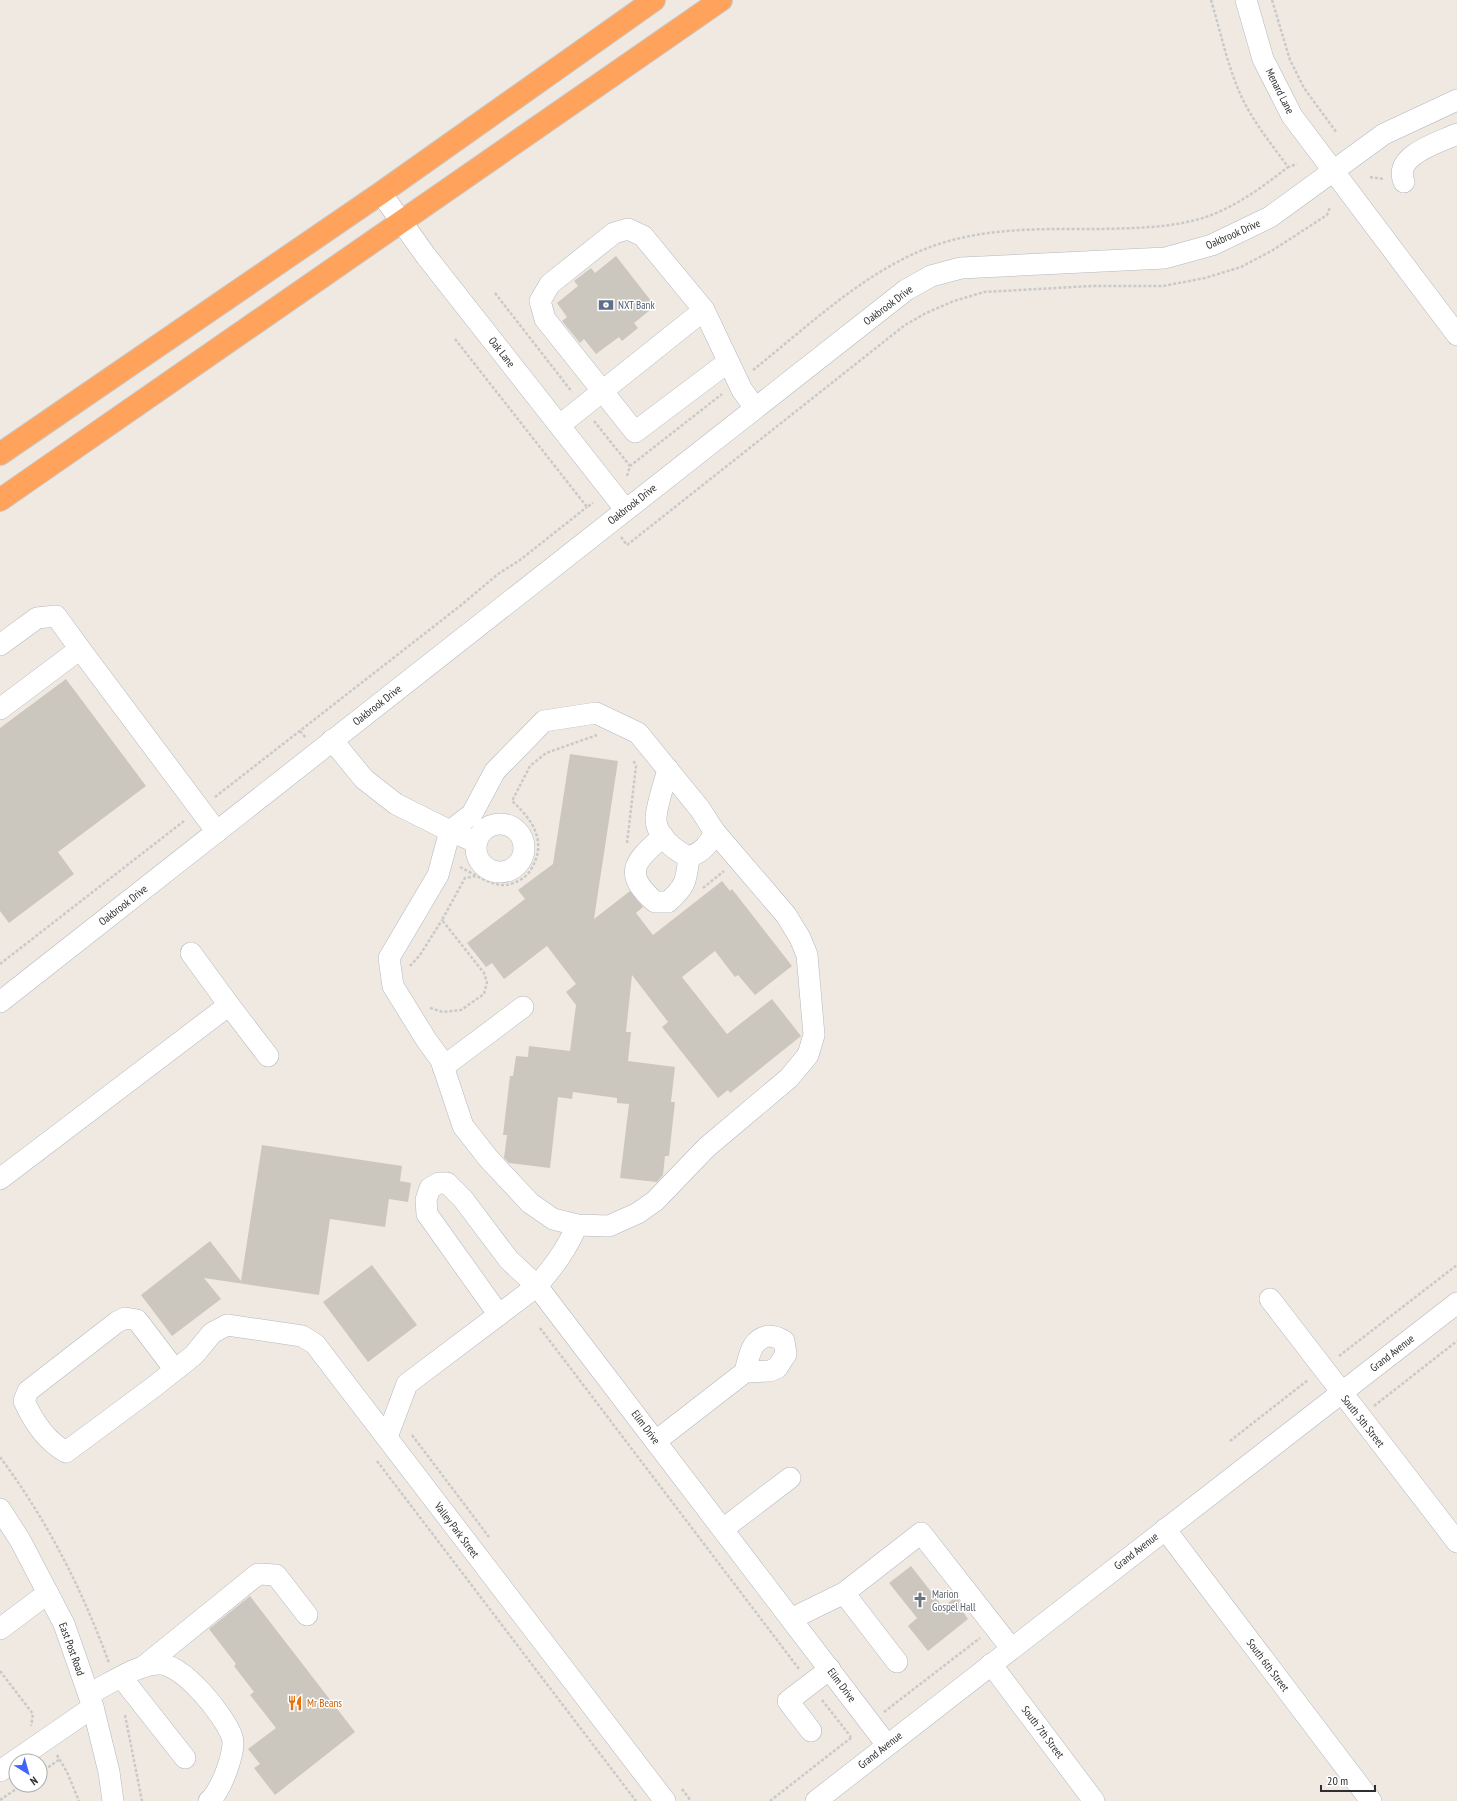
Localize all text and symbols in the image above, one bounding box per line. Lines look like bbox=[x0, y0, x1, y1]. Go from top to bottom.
street label: Menard Lane bbox=[1263, 66, 1298, 116]
street label: Oakbrook Drive bbox=[1204, 216, 1263, 252]
street label: Oakbrook Drive bbox=[860, 282, 916, 328]
bank icon: NXT Bank bbox=[597, 296, 615, 314]
place label: NXT Bank bbox=[618, 298, 655, 312]
street label: Oak Lane bbox=[486, 334, 519, 370]
street label: Oakbrook Drive bbox=[605, 480, 660, 527]
street label: Oakbrook Drive bbox=[350, 681, 405, 728]
street label: Oakbrook Drive bbox=[96, 881, 151, 928]
street label: Grand Avenue bbox=[1367, 1331, 1417, 1375]
street label: South 5th Street bbox=[1338, 1392, 1388, 1450]
street label: Elim Drive bbox=[629, 1407, 664, 1447]
street label: Valley Park Street bbox=[431, 1499, 482, 1561]
street label: Grand Avenue bbox=[1111, 1529, 1161, 1573]
place label: Marion Gospel Hall bbox=[932, 1587, 976, 1614]
church icon: Marion Gospel Hall bbox=[911, 1591, 929, 1609]
street label: East Post Road bbox=[56, 1621, 88, 1678]
street label: South 6th Street bbox=[1244, 1636, 1292, 1694]
street label: Elim Drive bbox=[825, 1665, 860, 1705]
restaurant icon: Mr Beans bbox=[286, 1694, 304, 1712]
place label: Mr Beans bbox=[307, 1696, 342, 1710]
street label: South 7th Street bbox=[1019, 1703, 1067, 1761]
street label: Grand Avenue bbox=[855, 1728, 905, 1772]
north arrow bbox=[8, 1753, 48, 1793]
scale bar bbox=[1321, 1767, 1375, 1793]
text: 20 m bbox=[1327, 1773, 1348, 1788]
text: N bbox=[27, 1774, 41, 1788]

